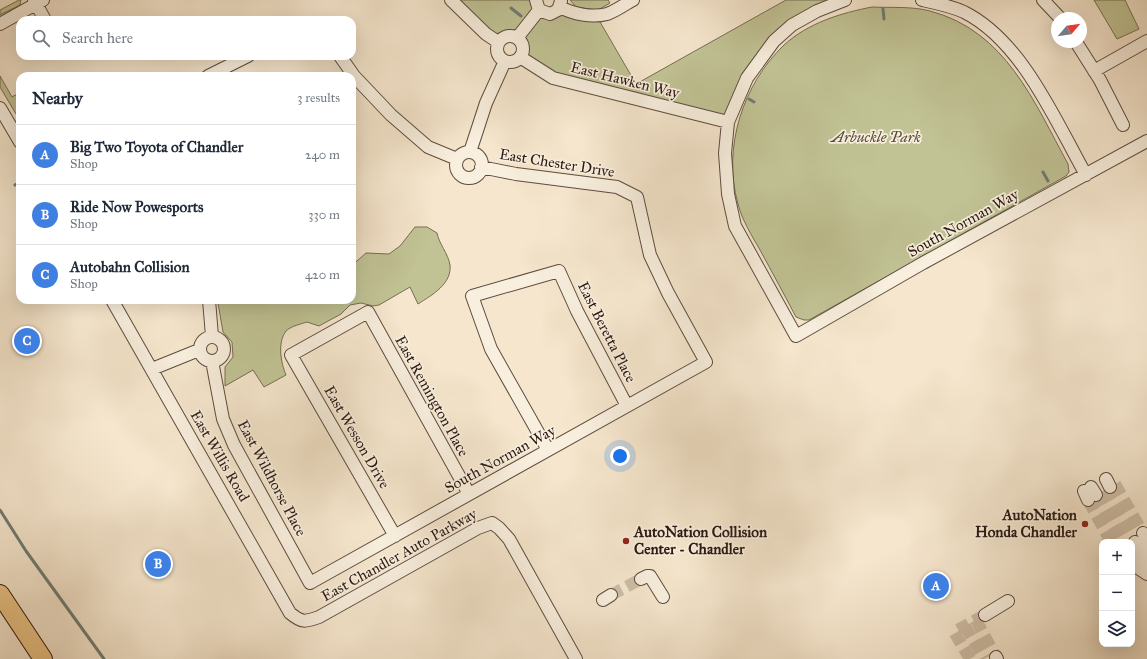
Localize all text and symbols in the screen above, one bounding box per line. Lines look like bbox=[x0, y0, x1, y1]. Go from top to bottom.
north arrow bbox=[1051, 12, 1087, 48]
search box bbox=[16, 16, 356, 60]
icon: search bbox=[30, 27, 52, 49]
text: Search here bbox=[62, 29, 133, 47]
street label: East Hawken Way bbox=[569, 58, 682, 102]
text: Nearby bbox=[32, 88, 83, 109]
text: 3 results bbox=[297, 90, 340, 106]
park label: Arbuckle Park bbox=[829, 128, 921, 146]
text: Big Two Toyota of Chandler bbox=[70, 138, 243, 156]
street label: East Chester Drive bbox=[498, 145, 616, 181]
text: A bbox=[41, 147, 49, 163]
text: 240 m bbox=[305, 147, 340, 163]
text: Shop bbox=[70, 156, 98, 172]
street label: South Norman Way bbox=[904, 185, 1022, 261]
text: Ride Now Powesports bbox=[70, 198, 204, 216]
text: B bbox=[41, 207, 49, 223]
text: 330 m bbox=[308, 207, 340, 223]
text: Shop bbox=[70, 216, 98, 232]
text: Autobahn Collision bbox=[70, 258, 190, 276]
text: C bbox=[41, 267, 49, 283]
text: 420 m bbox=[305, 267, 340, 283]
text: Shop bbox=[70, 276, 98, 292]
street label: East Beretta Place bbox=[574, 279, 640, 385]
pin: C bbox=[14, 326, 40, 356]
street label: East Remington Place bbox=[391, 332, 473, 460]
street label: East Wesson Drive bbox=[320, 382, 394, 492]
street label: East Willis Road bbox=[187, 407, 254, 505]
street label: East Wildhorse Place bbox=[234, 417, 310, 539]
street label: South Norman Way bbox=[441, 421, 559, 497]
your location bbox=[610, 446, 630, 466]
street label: East Chandler Auto Parkway bbox=[318, 504, 481, 605]
place label: AutoNation Honda Chandler bbox=[975, 506, 1078, 541]
marker: AutoNation Honda Chandler bbox=[1080, 519, 1090, 529]
place label: AutoNation Collision Center - Chandler bbox=[633, 523, 768, 558]
marker: AutoNation Collision Center - Chandler bbox=[621, 536, 631, 546]
map controls bbox=[1099, 539, 1135, 647]
button: + bbox=[1099, 539, 1135, 575]
pin: B bbox=[145, 549, 171, 579]
pin: A bbox=[923, 571, 949, 601]
button: − bbox=[1099, 575, 1135, 611]
button: layers bbox=[1099, 611, 1135, 647]

